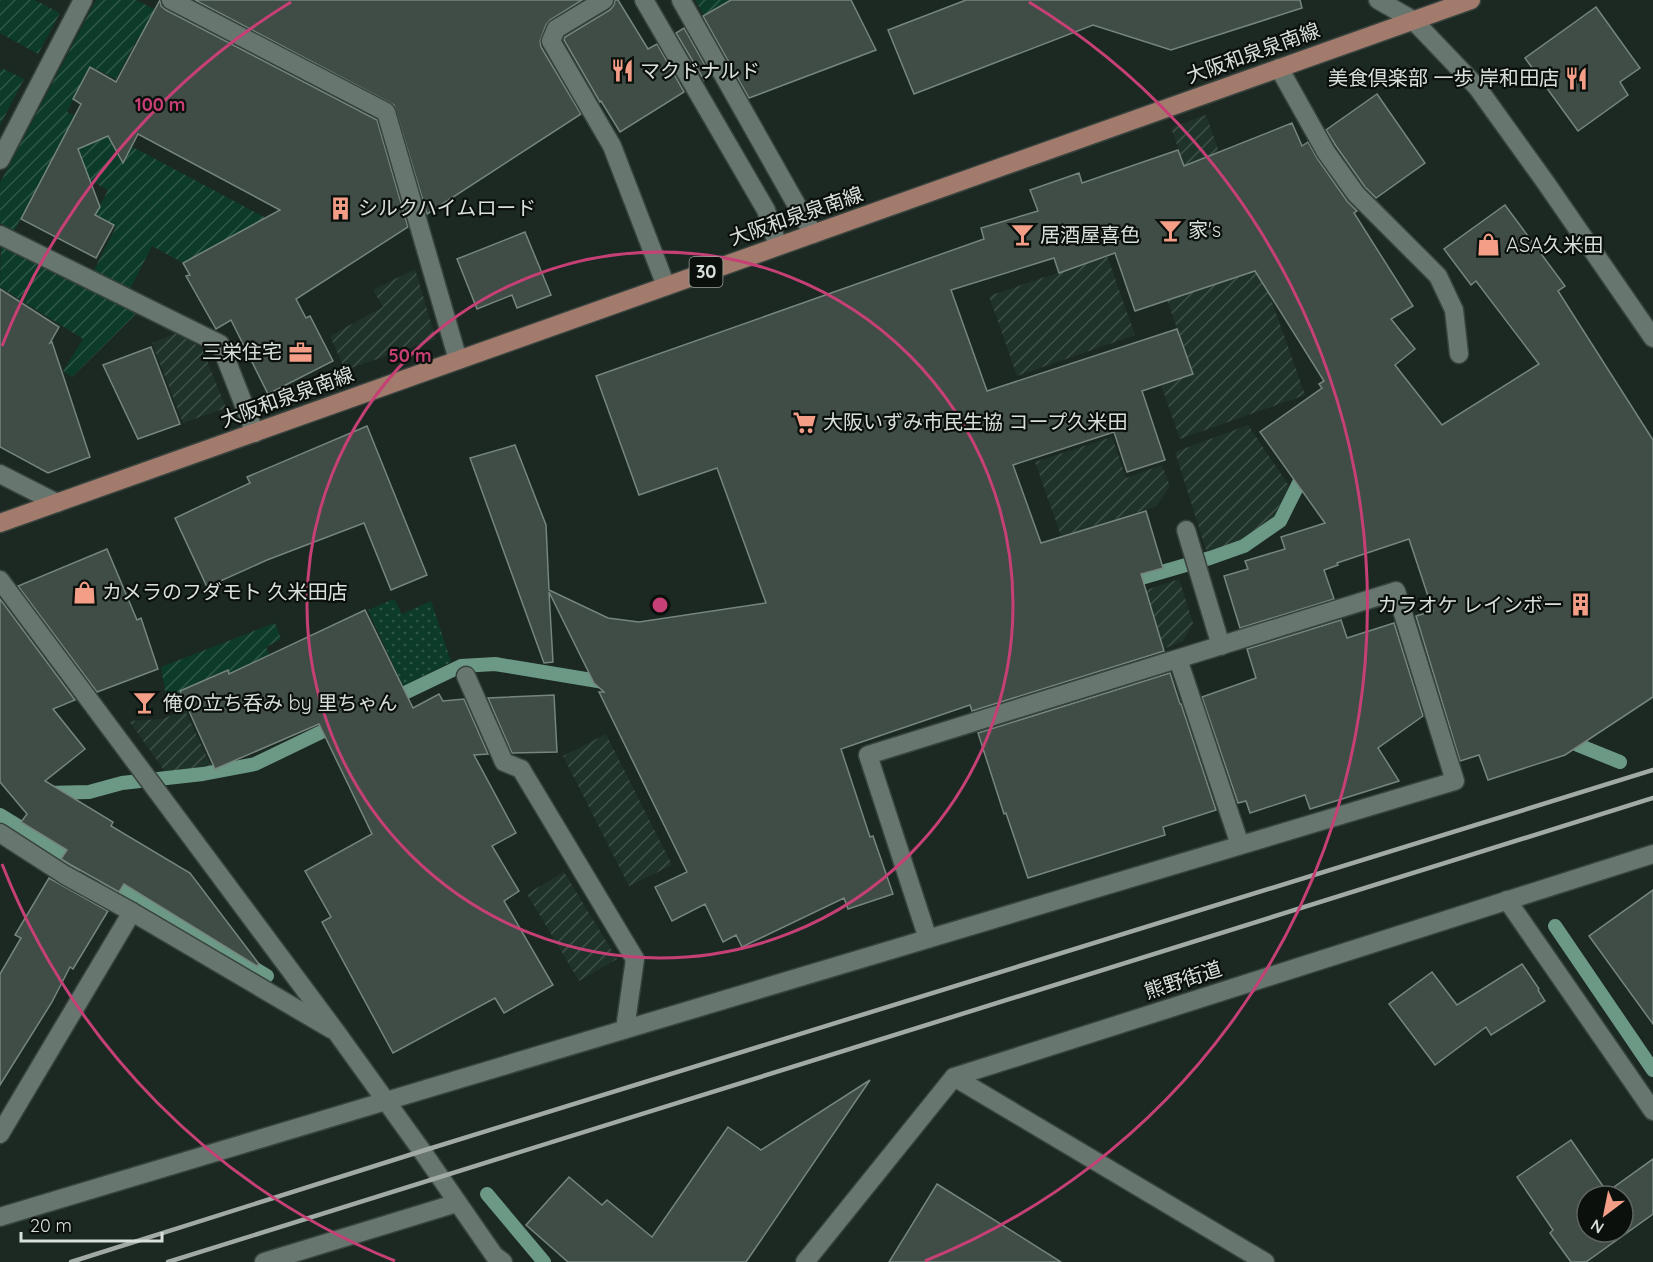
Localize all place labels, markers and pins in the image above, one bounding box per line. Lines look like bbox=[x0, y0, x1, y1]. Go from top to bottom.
restaurant icon: マクドナルド bbox=[609, 58, 635, 84]
place label: マクドナルド bbox=[640, 58, 760, 83]
place label: 美食倶楽部 一歩 岸和田店 bbox=[1328, 65, 1559, 90]
restaurant icon: 美食倶楽部 一歩 岸和田店 bbox=[1564, 65, 1590, 91]
building icon: シルクハイムロード bbox=[327, 195, 353, 221]
place label: シルクハイムロード bbox=[358, 195, 536, 220]
bar icon: 家's bbox=[1157, 217, 1183, 243]
place label: 家's bbox=[1188, 217, 1221, 242]
bar icon: 居酒屋喜色 bbox=[1009, 222, 1035, 248]
place label: 居酒屋喜色 bbox=[1040, 222, 1140, 247]
shop icon: ASA久米田 bbox=[1475, 232, 1501, 258]
place label: ASA久米田 bbox=[1506, 232, 1603, 257]
place label: 三栄住宅 bbox=[202, 339, 282, 364]
office icon: 三栄住宅 bbox=[287, 339, 313, 365]
supermarket icon: 大阪いずみ市民生協 コープ久米田 bbox=[792, 409, 818, 435]
place label: 大阪いずみ市民生協 コープ久米田 bbox=[823, 409, 1127, 434]
shop icon: カメラのフダモト 久米田店 bbox=[71, 579, 97, 605]
place label: カメラのフダモト 久米田店 bbox=[102, 579, 347, 604]
place label: カラオケ レインボー bbox=[1378, 592, 1563, 617]
building icon: カラオケ レインボー bbox=[1568, 592, 1594, 618]
centre of rings bbox=[650, 595, 670, 615]
bar icon: 俺の立ち呑み by 里ちゃん bbox=[132, 690, 158, 716]
place label: 俺の立ち呑み by 里ちゃん bbox=[163, 690, 397, 715]

